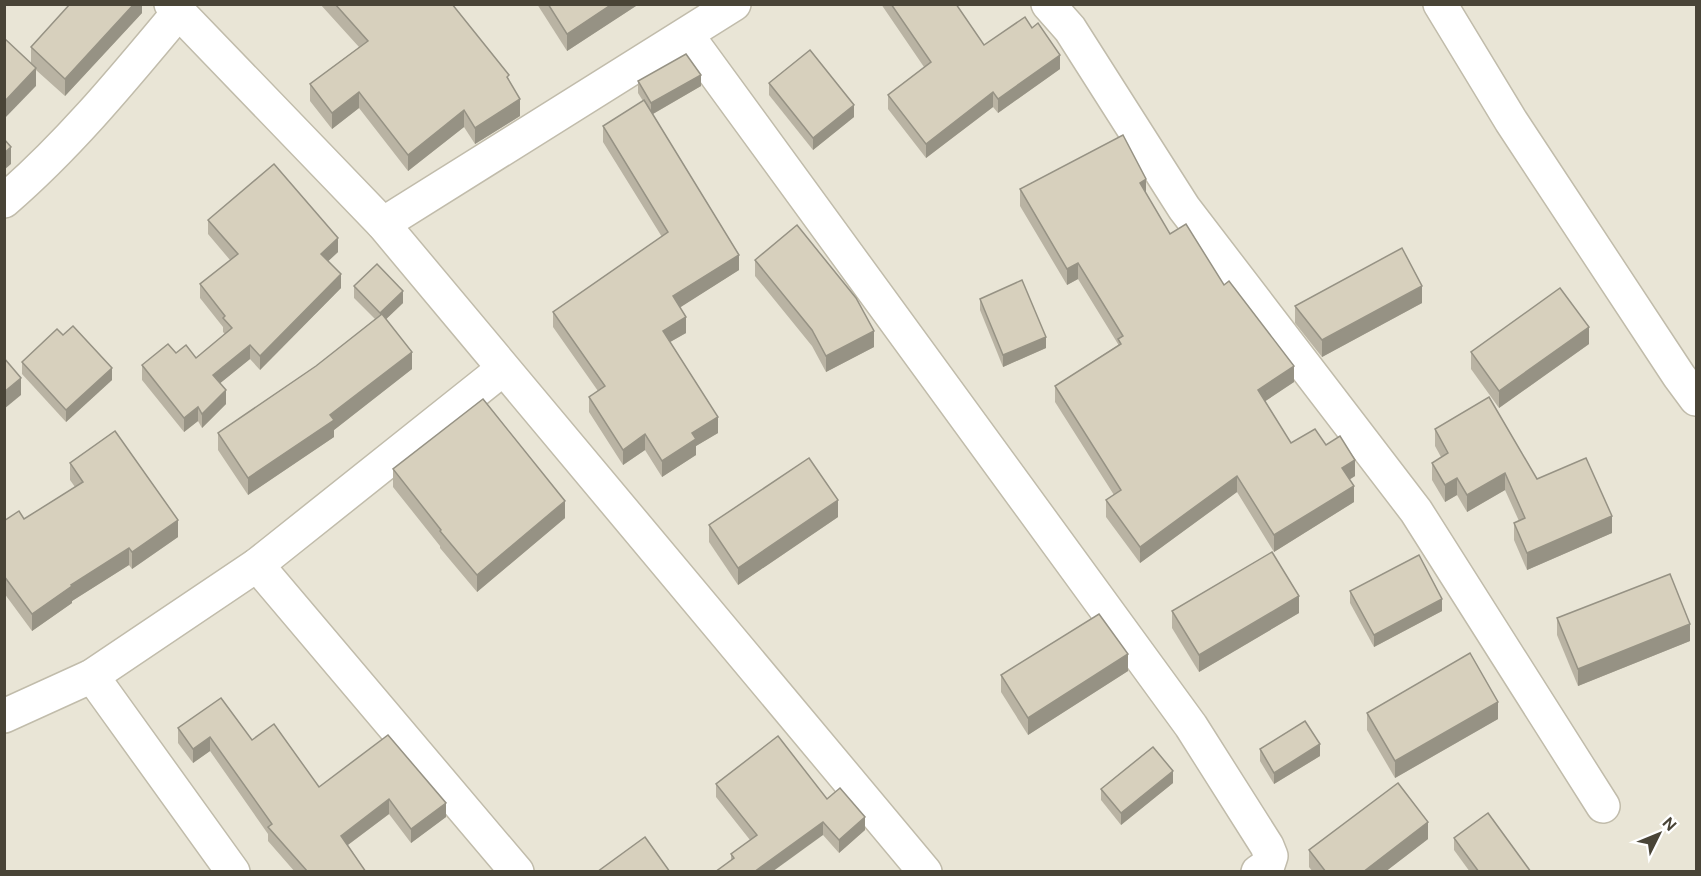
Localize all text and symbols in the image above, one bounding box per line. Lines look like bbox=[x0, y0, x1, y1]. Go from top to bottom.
north arrow bbox=[1629, 804, 1689, 864]
text: N bbox=[1658, 813, 1681, 836]

